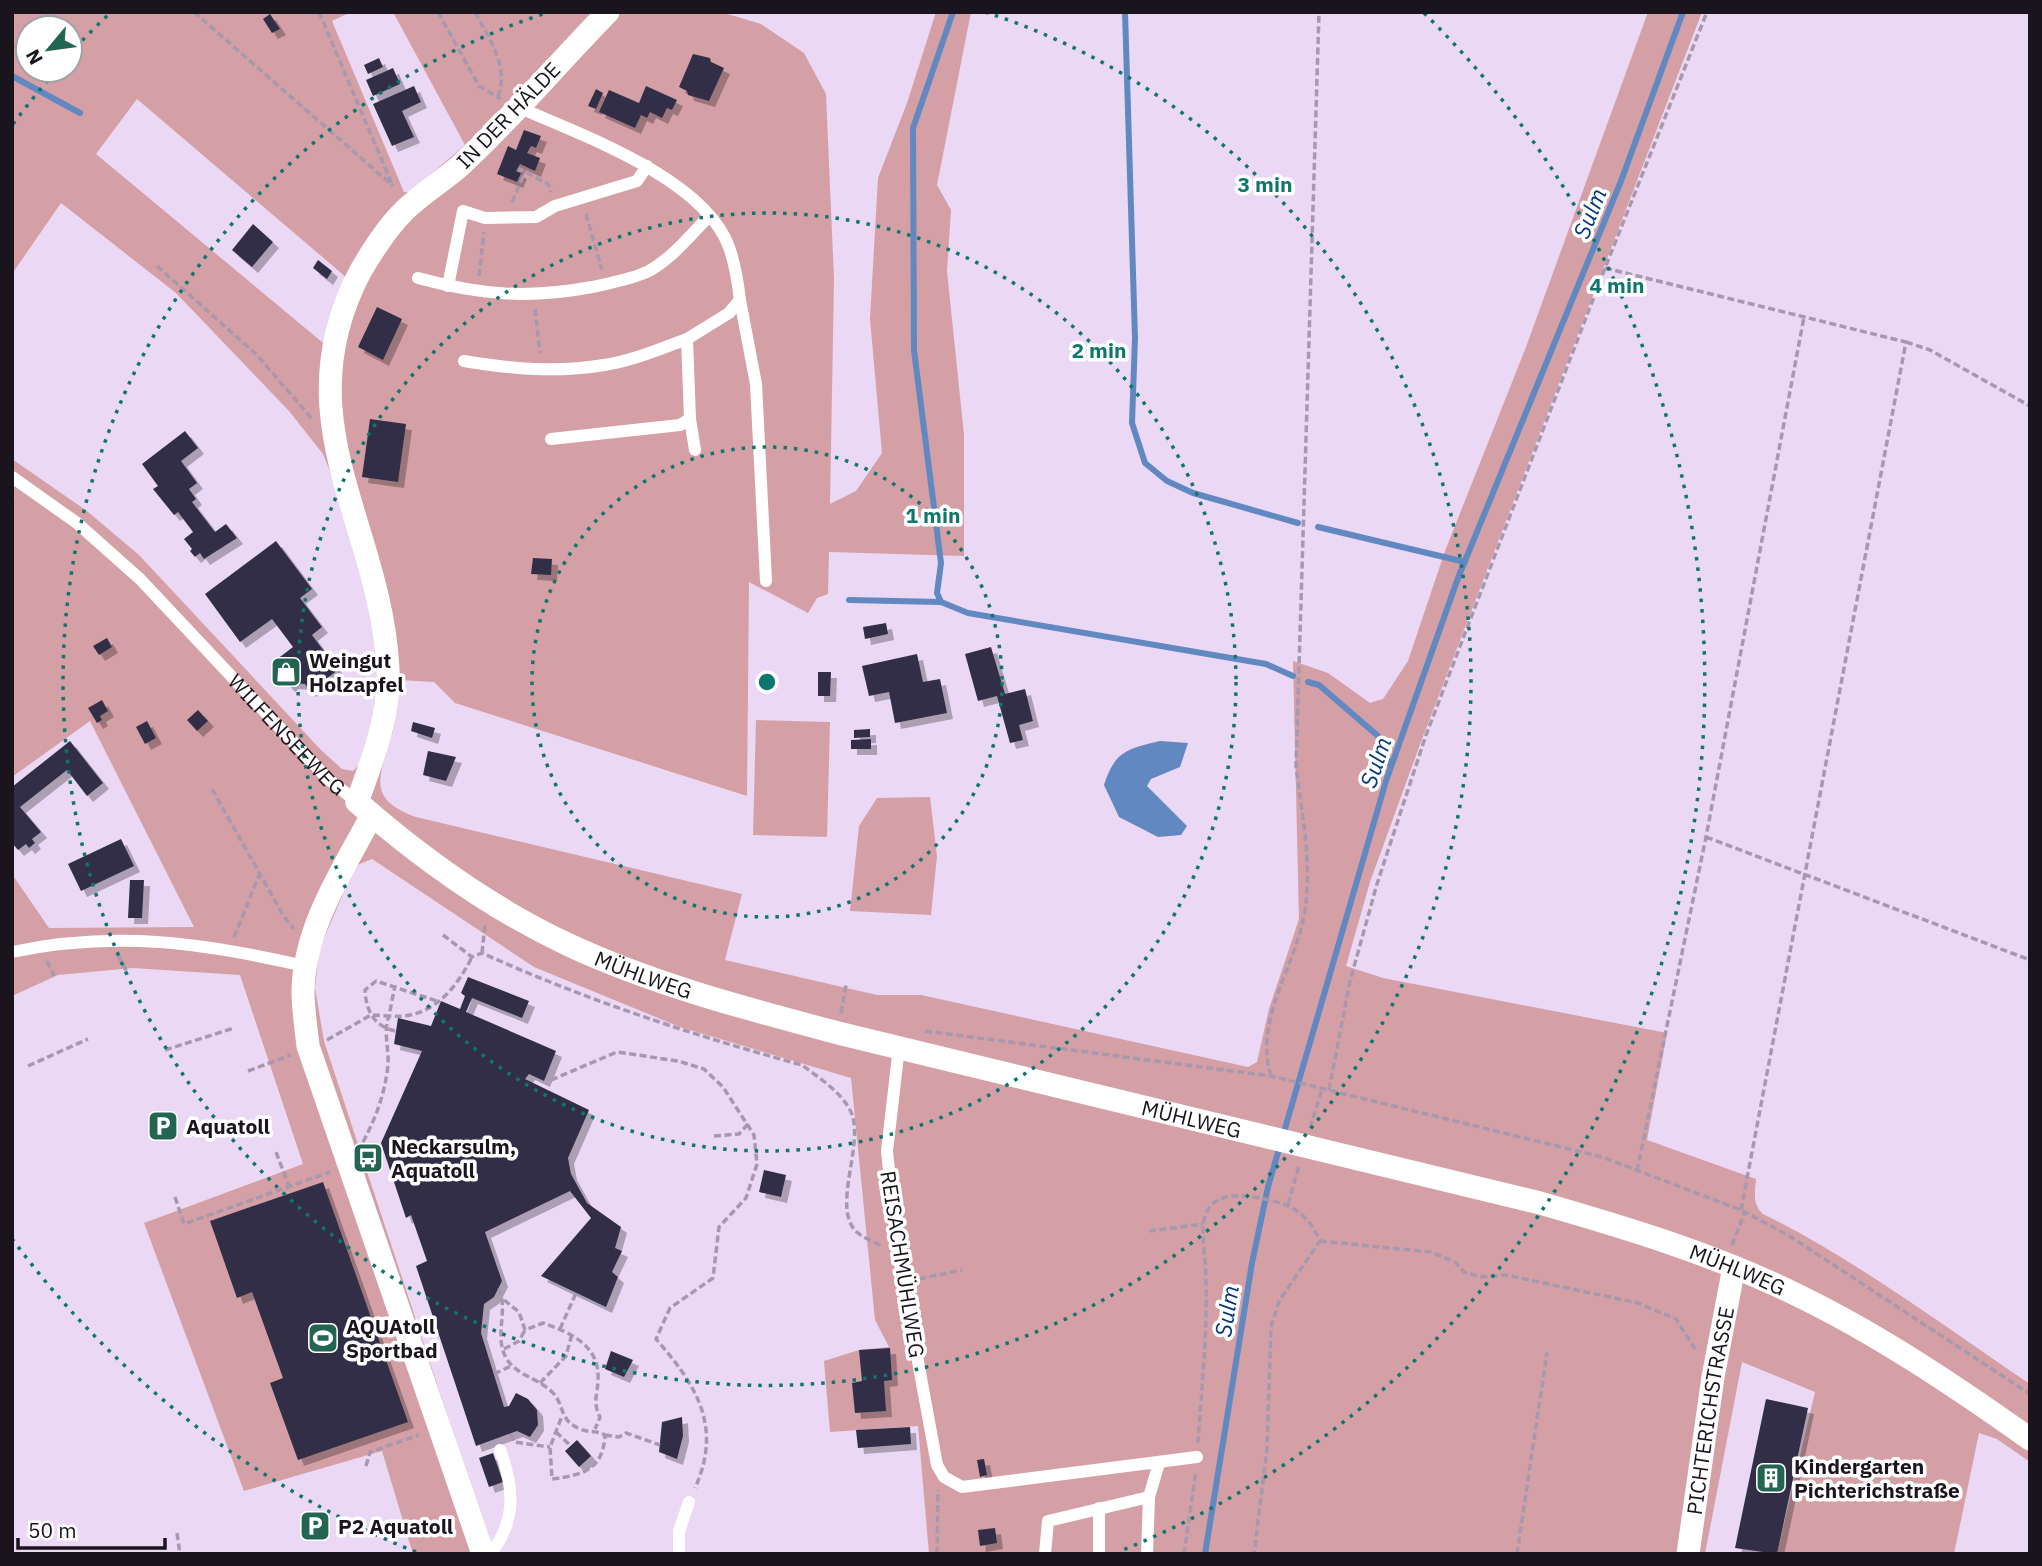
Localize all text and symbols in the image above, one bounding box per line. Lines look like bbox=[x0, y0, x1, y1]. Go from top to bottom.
north arrow bbox=[14, 14, 84, 84]
text: N bbox=[20, 45, 48, 69]
street label: IN DER HÄLDE bbox=[450, 56, 566, 174]
text: 3 min bbox=[1238, 170, 1292, 198]
water label: Sulm bbox=[1565, 183, 1613, 243]
text: 4 min bbox=[1590, 271, 1644, 299]
text: 2 min bbox=[1072, 336, 1126, 364]
text: 1 min bbox=[906, 501, 960, 529]
place label: Weingut Holzapfel bbox=[309, 646, 404, 698]
shop icon: Weingut Holzapfel bbox=[269, 655, 303, 689]
street label: WILFENSEEWEG bbox=[222, 668, 352, 802]
centre of rings bbox=[755, 670, 779, 694]
water label: Sulm bbox=[1352, 733, 1398, 791]
street label: MÜHLWEG bbox=[591, 944, 696, 1005]
street label: MÜHLWEG bbox=[1139, 1093, 1244, 1144]
parking icon: Aquatoll bbox=[146, 1109, 180, 1143]
place label: Aquatoll bbox=[186, 1112, 270, 1140]
place label: Neckarsulm, Aquatoll bbox=[391, 1132, 516, 1184]
bus stop icon: Neckarsulm, Aquatoll bbox=[351, 1141, 385, 1175]
street label: REISACHMÜHLWEG bbox=[874, 1168, 932, 1360]
street label: MÜHLWEG bbox=[1686, 1237, 1790, 1302]
water label: Sulm bbox=[1207, 1283, 1245, 1339]
street label: PICHTERICHSTRASSE bbox=[1680, 1304, 1740, 1517]
place label: AQUAtoll Sportbad bbox=[346, 1312, 438, 1364]
sports icon: AQUAtoll Sportbad bbox=[306, 1321, 340, 1355]
place label: Kindergarten Pichterichstraße bbox=[1794, 1452, 1960, 1504]
building icon: Kindergarten Pichterichstraße bbox=[1754, 1461, 1788, 1495]
scale bar bbox=[18, 1506, 164, 1550]
parking icon: P2 Aquatoll bbox=[298, 1509, 332, 1543]
place label: P2 Aquatoll bbox=[338, 1512, 453, 1540]
text: 50 m bbox=[28, 1516, 77, 1544]

